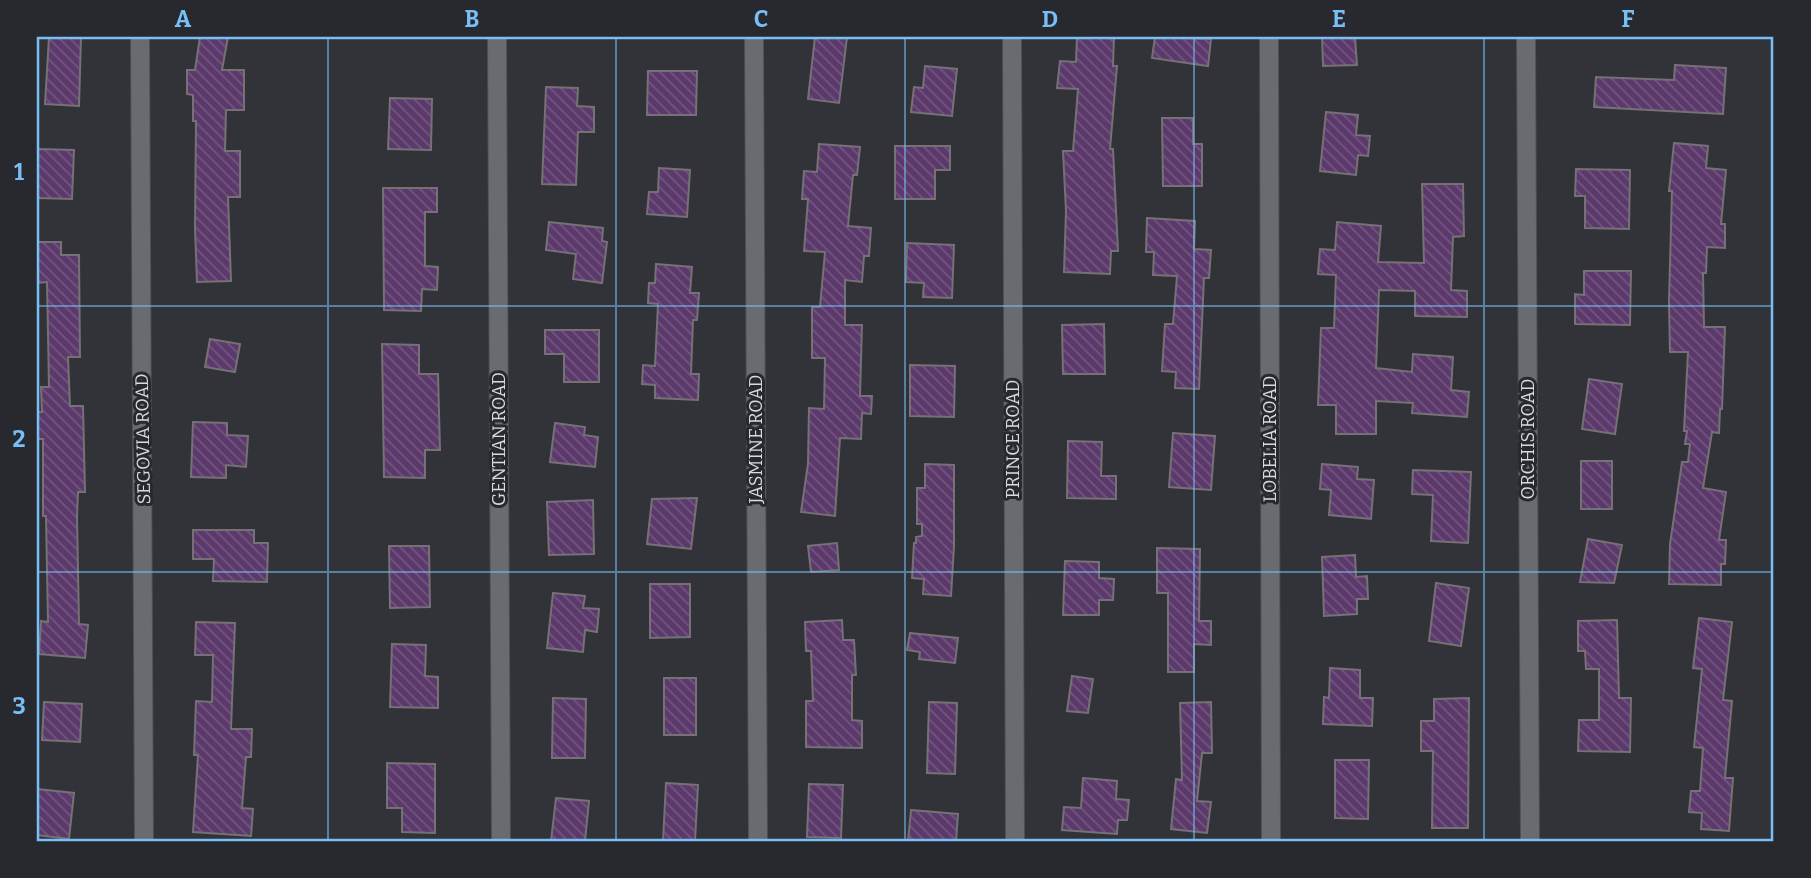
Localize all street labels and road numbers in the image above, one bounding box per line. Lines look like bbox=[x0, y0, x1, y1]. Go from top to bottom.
street label: GENTIAN ROAD bbox=[488, 372, 510, 506]
street label: SEGOVIA ROAD bbox=[131, 373, 155, 505]
street label: JASMINE ROAD bbox=[745, 375, 767, 504]
street label: LOBELIA ROAD bbox=[1259, 376, 1281, 502]
street label: ORCHIS ROAD bbox=[1517, 379, 1539, 499]
street label: PRINCE ROAD bbox=[1002, 380, 1024, 498]

